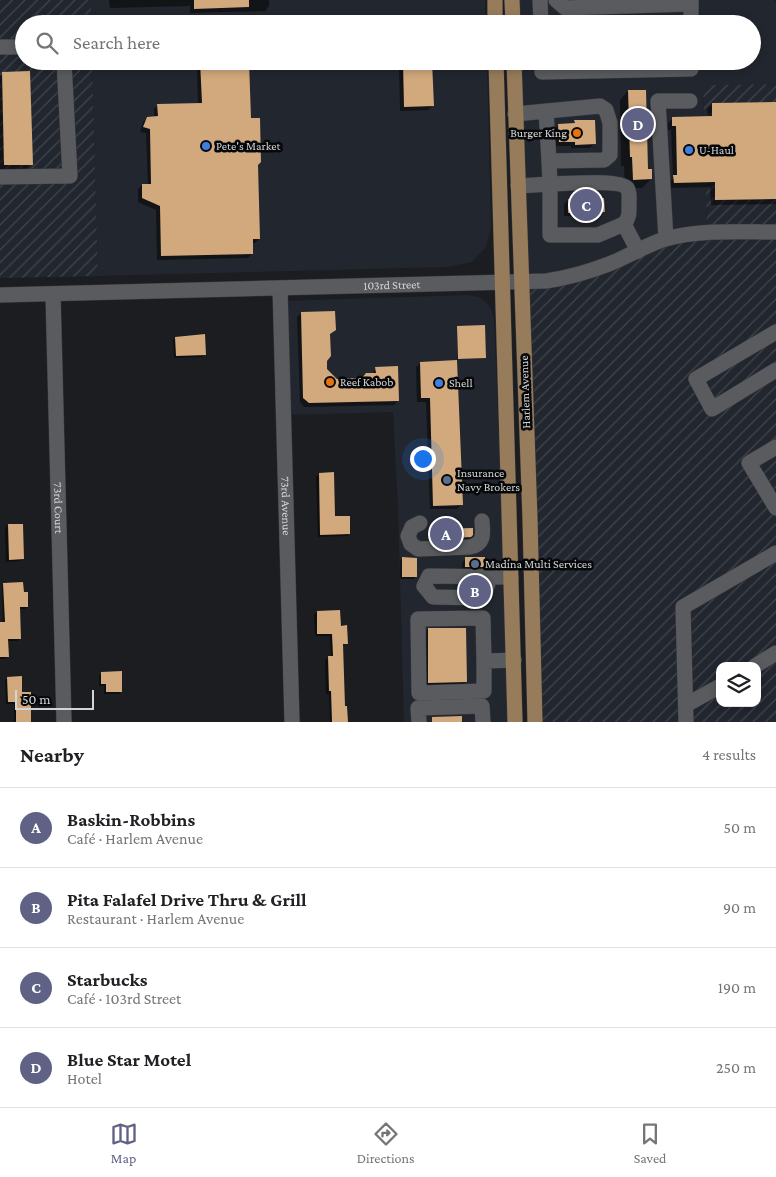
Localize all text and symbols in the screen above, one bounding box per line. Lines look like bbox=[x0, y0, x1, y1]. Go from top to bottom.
search box bbox=[15, 15, 761, 70]
icon: search bbox=[33, 29, 61, 57]
text: Search here bbox=[73, 32, 160, 53]
pin: D bbox=[622, 105, 654, 143]
place label: Burger King bbox=[510, 126, 567, 140]
marker: Burger King bbox=[571, 127, 583, 139]
place label: Pete's Market bbox=[216, 139, 282, 153]
marker: Pete's Market bbox=[200, 140, 212, 152]
place label: U-Haul bbox=[699, 143, 734, 157]
marker: U-Haul bbox=[683, 144, 695, 156]
pin: C bbox=[570, 186, 602, 224]
street label: 103rd Street bbox=[363, 277, 422, 293]
street label: Harlem Avenue bbox=[517, 355, 533, 429]
place label: Reef Kabob bbox=[340, 375, 393, 389]
marker: Reef Kabob bbox=[324, 376, 336, 388]
place label: Shell bbox=[449, 376, 473, 390]
marker: Shell bbox=[433, 377, 445, 389]
your location bbox=[410, 446, 436, 472]
place label: Insurance Navy Brokers bbox=[457, 466, 520, 494]
marker: Insurance Navy Brokers bbox=[441, 474, 453, 486]
street label: 73rd Avenue bbox=[278, 476, 294, 536]
street label: 73rd Court bbox=[51, 482, 66, 535]
pin: A bbox=[430, 515, 462, 553]
place label: Madina Multi Services bbox=[485, 557, 592, 571]
marker: Madina Multi Services bbox=[469, 558, 481, 570]
pin: B bbox=[459, 572, 491, 610]
map controls bbox=[716, 662, 761, 707]
button: layers bbox=[716, 662, 761, 707]
scale bar bbox=[15, 687, 94, 710]
text: 50 m bbox=[22, 691, 50, 707]
text: Nearby bbox=[20, 743, 84, 767]
text: 4 results bbox=[702, 746, 756, 763]
text: Baskin-Robbins bbox=[67, 809, 195, 830]
text: A bbox=[31, 819, 41, 836]
text: 50 m bbox=[724, 819, 756, 836]
text: Café · Harlem Avenue bbox=[67, 830, 203, 847]
text: Pita Falafel Drive Thru & Grill bbox=[67, 889, 307, 910]
text: B bbox=[31, 899, 41, 916]
text: 90 m bbox=[723, 899, 756, 916]
text: Restaurant · Harlem Avenue bbox=[67, 910, 244, 927]
text: Starbucks bbox=[67, 969, 148, 990]
text: C bbox=[31, 979, 41, 996]
text: 190 m bbox=[718, 979, 756, 996]
text: Café · 103rd Street bbox=[67, 990, 181, 1007]
text: Blue Star Motel bbox=[67, 1049, 191, 1070]
text: D bbox=[30, 1059, 42, 1076]
text: 250 m bbox=[716, 1059, 756, 1076]
text: Hotel bbox=[67, 1070, 102, 1087]
tab: Map bbox=[110, 1120, 138, 1166]
tab: Directions bbox=[357, 1120, 415, 1166]
tab: Saved bbox=[634, 1120, 666, 1166]

